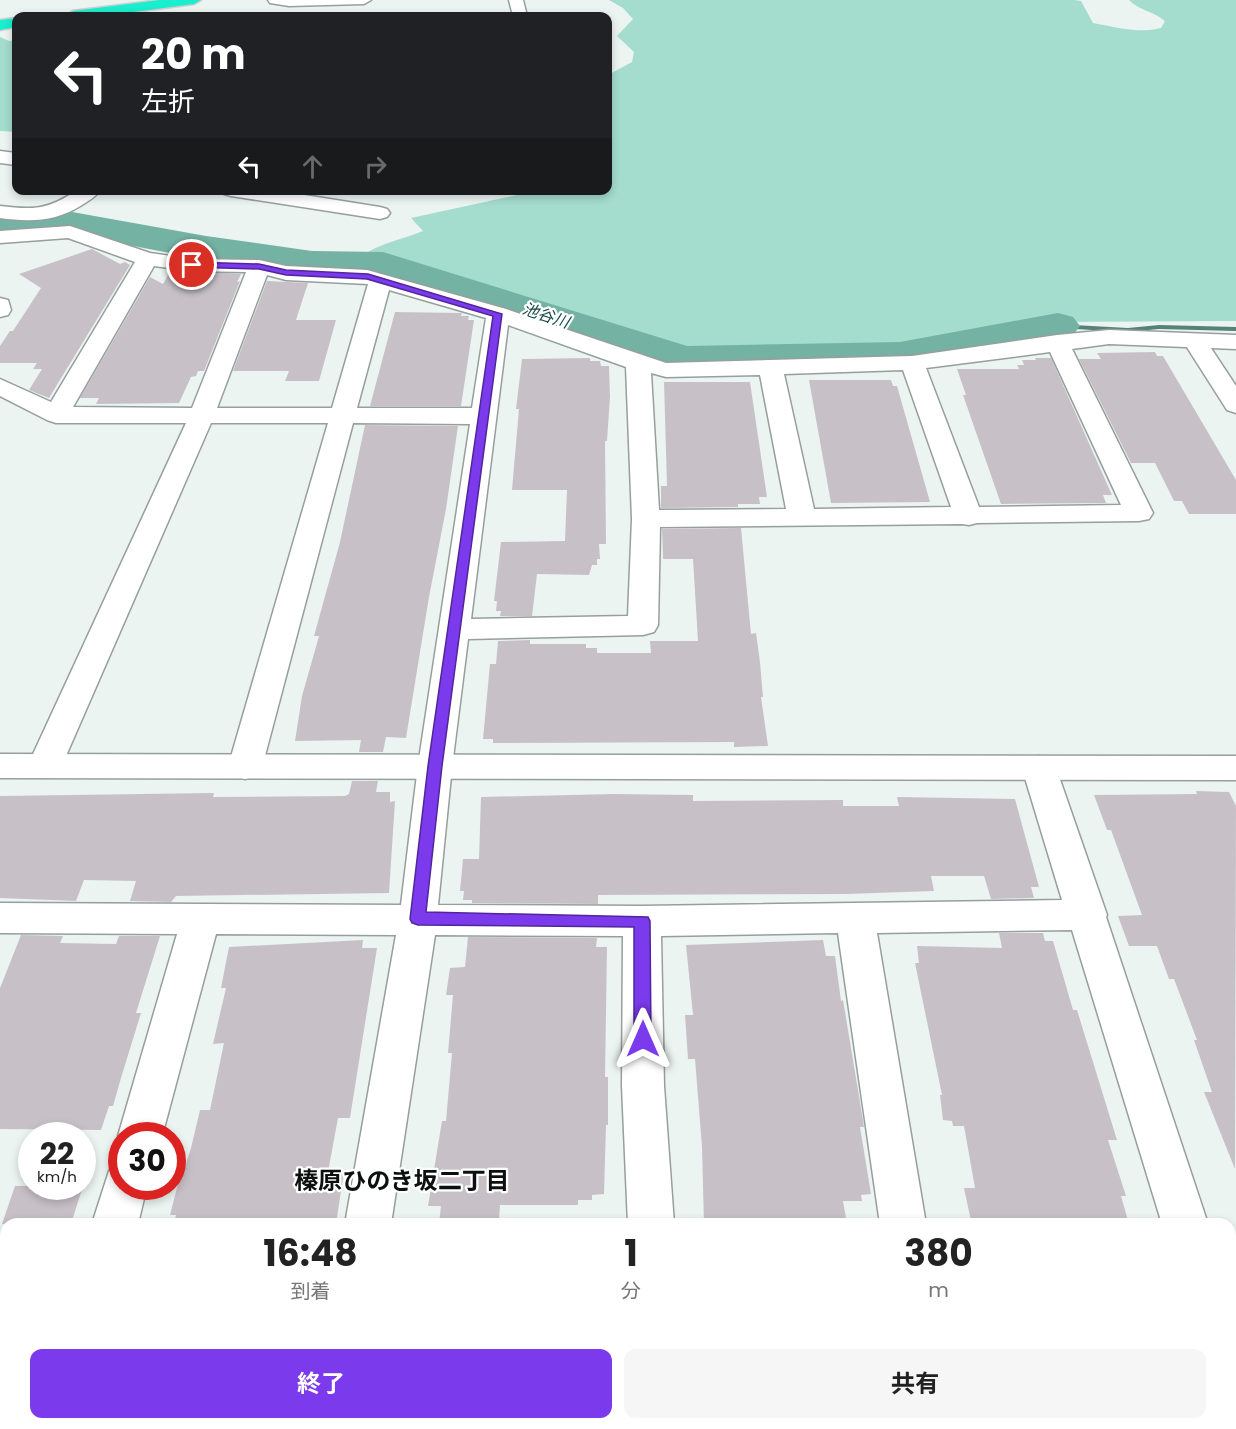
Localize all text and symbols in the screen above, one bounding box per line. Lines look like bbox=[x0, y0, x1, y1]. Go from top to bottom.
text: 20 m bbox=[141, 25, 246, 84]
icon: left bbox=[42, 36, 120, 114]
text: 左折 bbox=[141, 83, 195, 120]
icon: left bbox=[233, 150, 266, 183]
icon: ahead bbox=[296, 150, 329, 183]
icon: right bbox=[359, 150, 392, 183]
pin bbox=[166, 239, 217, 290]
icon: arrive bbox=[175, 248, 208, 281]
water label: 池谷川 bbox=[519, 297, 574, 334]
position arrow bbox=[611, 1007, 675, 1071]
speed limit sign: 30 bbox=[108, 1122, 186, 1200]
text: 22 bbox=[40, 1132, 74, 1175]
district label: 榛原ひのき坂二丁目 bbox=[294, 1164, 510, 1197]
text: km/h bbox=[37, 1166, 77, 1187]
text: 16:48 bbox=[263, 1228, 358, 1279]
text: 1 bbox=[624, 1228, 638, 1279]
text: 380 bbox=[904, 1228, 973, 1279]
text: m bbox=[928, 1276, 949, 1304]
text: 到着 bbox=[290, 1277, 330, 1305]
text: 分 bbox=[621, 1277, 641, 1305]
button: 終了 bbox=[30, 1349, 612, 1418]
button: 共有 bbox=[624, 1349, 1206, 1418]

